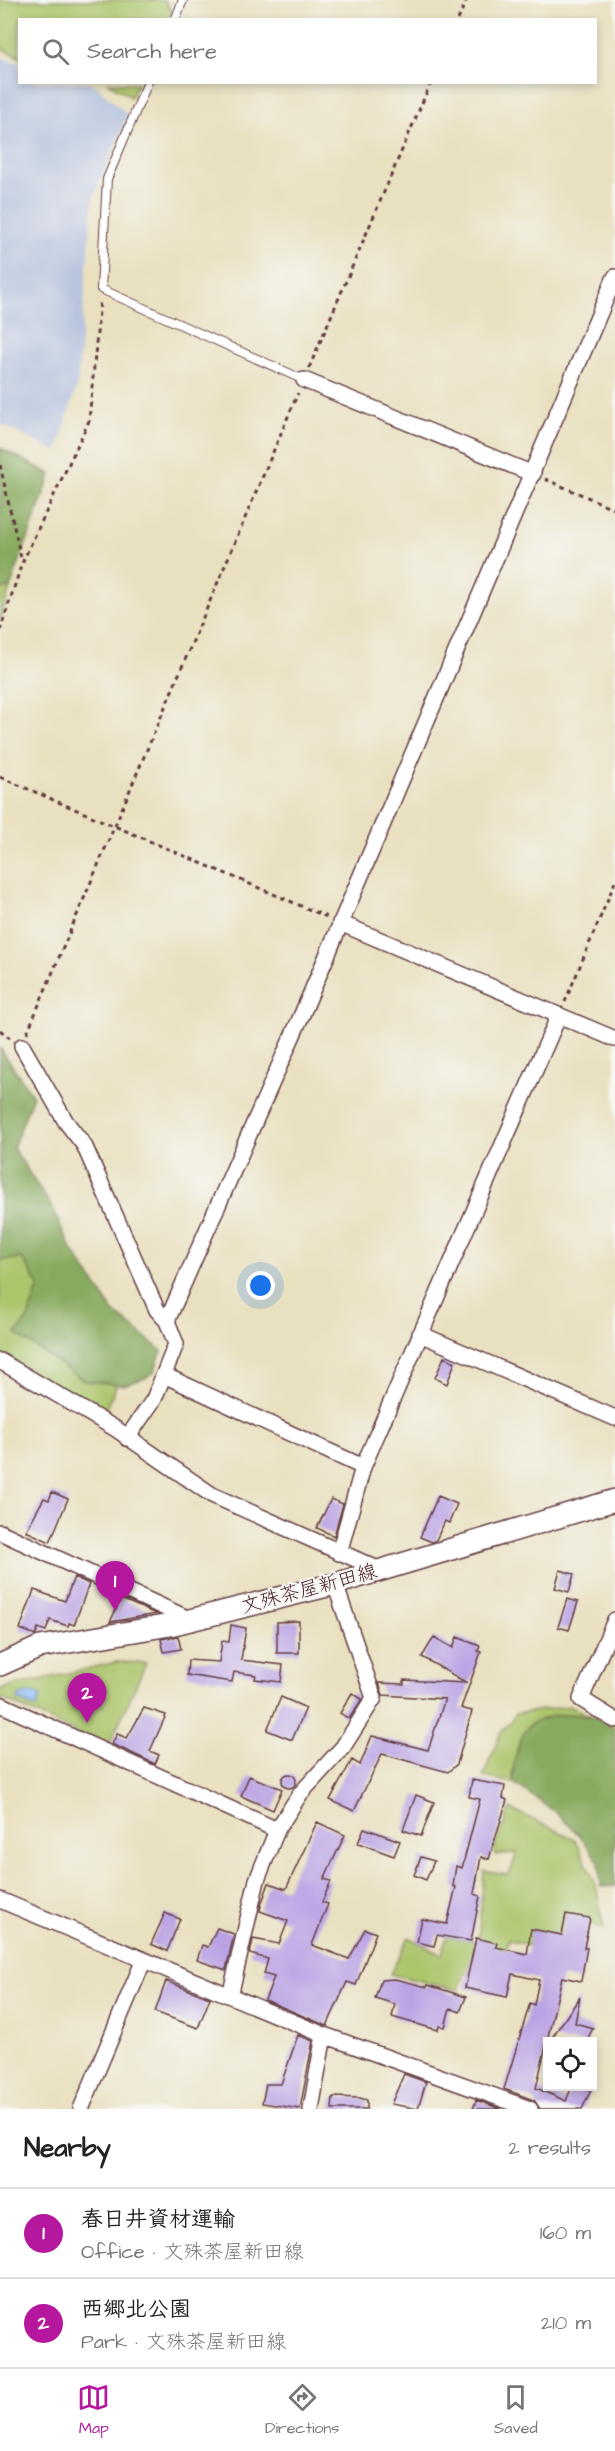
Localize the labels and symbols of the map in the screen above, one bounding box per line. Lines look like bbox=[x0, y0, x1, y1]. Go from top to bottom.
your location bbox=[246, 1271, 275, 1300]
street label: 文殊茶屋新田線 bbox=[238, 1557, 380, 1621]
pin: 1 bbox=[96, 1562, 134, 1611]
pin: 2 bbox=[68, 1674, 106, 1723]

